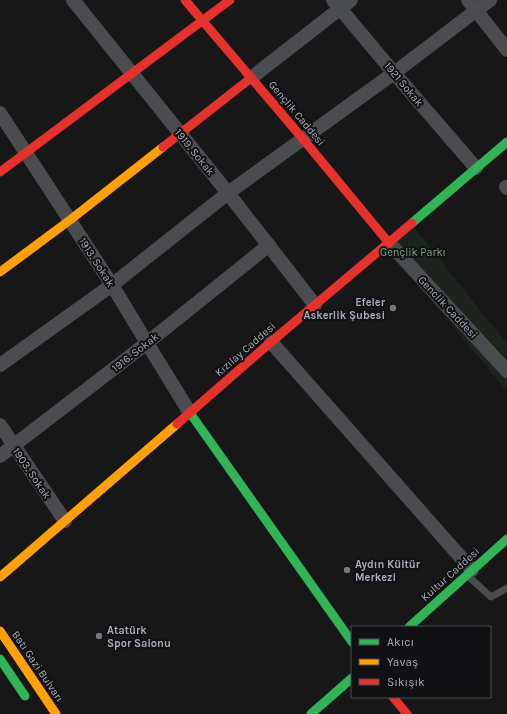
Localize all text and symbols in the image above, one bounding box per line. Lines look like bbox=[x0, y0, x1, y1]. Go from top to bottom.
street label: 1921 Sokak bbox=[381, 60, 426, 109]
street label: Gençlik Caddesi bbox=[266, 78, 328, 148]
street label: 1919. Sokak bbox=[172, 127, 217, 178]
street label: 1913. Sokak bbox=[76, 235, 117, 289]
park label: Gençlik Parkı bbox=[380, 246, 446, 259]
street label: Genclik Caddesi bbox=[415, 273, 480, 341]
place label: Efeler Askerlik Şubesi bbox=[304, 296, 386, 322]
marker: Efeler Askerlik Şubesi bbox=[388, 303, 398, 313]
street label: Kızılay Caddesi bbox=[212, 320, 278, 379]
street label: 1916. Sokak bbox=[109, 330, 161, 375]
street label: 1903. Sokak bbox=[10, 445, 53, 501]
street label: Kultur Caddesi bbox=[418, 545, 482, 604]
place label: Aydın Kültür Merkezi bbox=[355, 558, 421, 584]
marker: Aydın Kültür Merkezi bbox=[342, 565, 352, 575]
place label: Atatürk Spor Salonu bbox=[107, 624, 171, 650]
legend bbox=[351, 626, 491, 698]
street label: Batı Gazi Bulvarı bbox=[9, 628, 66, 704]
marker: Atatürk Spor Salonu bbox=[94, 631, 104, 641]
text: Akıcı bbox=[387, 635, 414, 649]
text: Yavaş bbox=[387, 655, 418, 669]
text: Sıkışık bbox=[387, 675, 425, 689]

